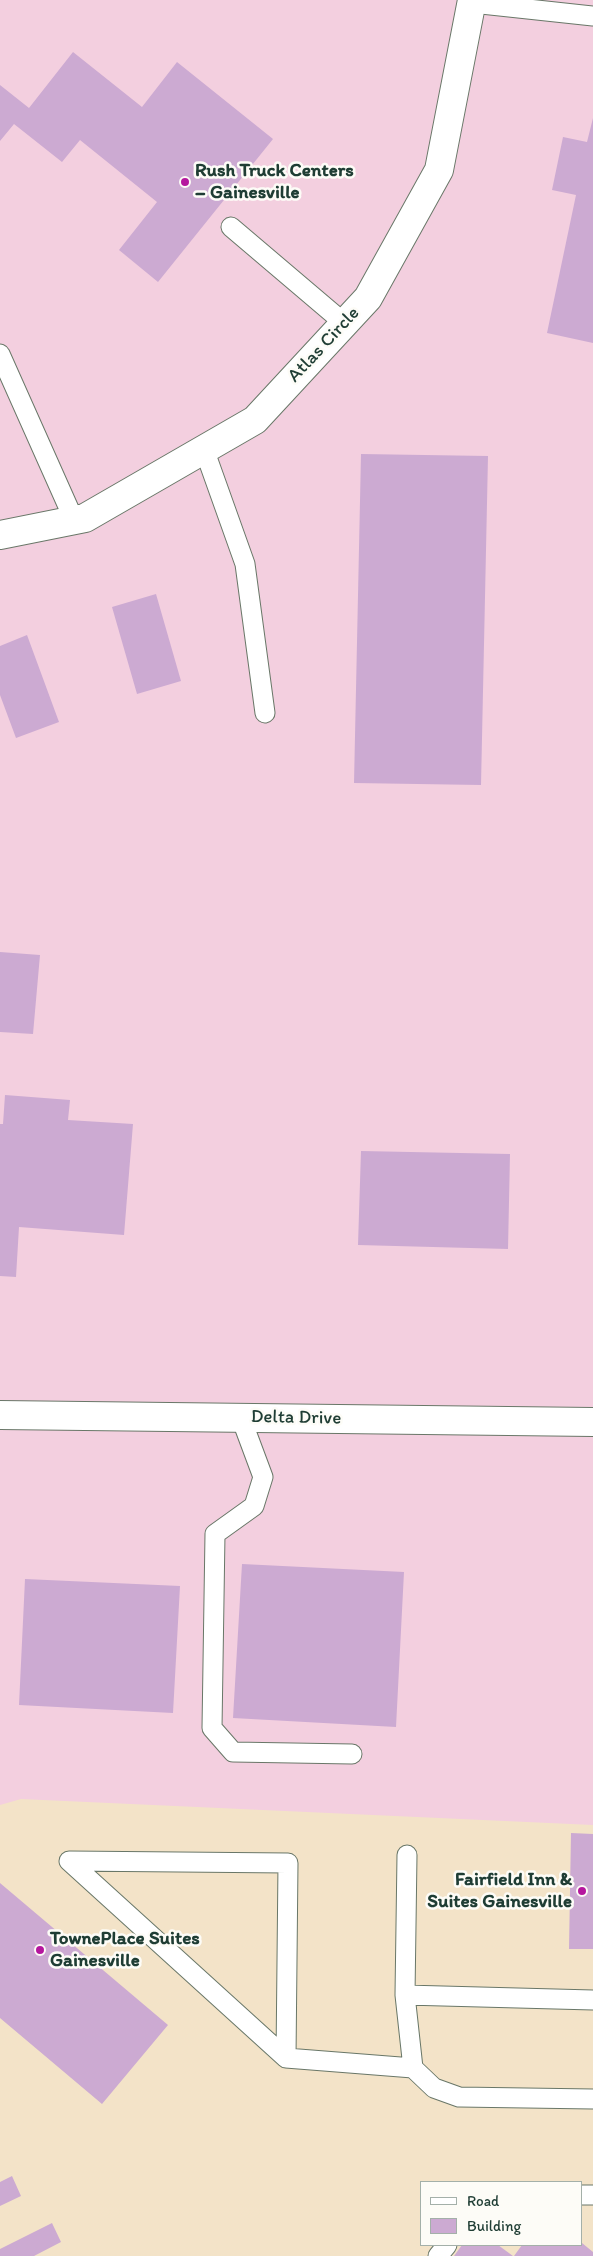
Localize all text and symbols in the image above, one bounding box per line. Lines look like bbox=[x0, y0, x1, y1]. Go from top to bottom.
place label: Rush Truck Centers – Gainesville bbox=[195, 160, 354, 204]
marker: Rush Truck Centers – Gainesville bbox=[179, 176, 191, 188]
street label: Atlas Circle bbox=[283, 302, 365, 388]
street label: Delta Drive bbox=[251, 1406, 341, 1430]
place label: Fairfield Inn & Suites Gainesville bbox=[427, 1869, 572, 1913]
marker: Fairfield Inn & Suites Gainesville bbox=[576, 1885, 588, 1897]
place label: TownePlace Suites Gainesville bbox=[50, 1928, 200, 1972]
marker: TownePlace Suites Gainesville bbox=[34, 1944, 46, 1956]
legend bbox=[420, 2181, 583, 2246]
text: Road bbox=[467, 2192, 499, 2210]
text: Building bbox=[467, 2217, 521, 2235]

